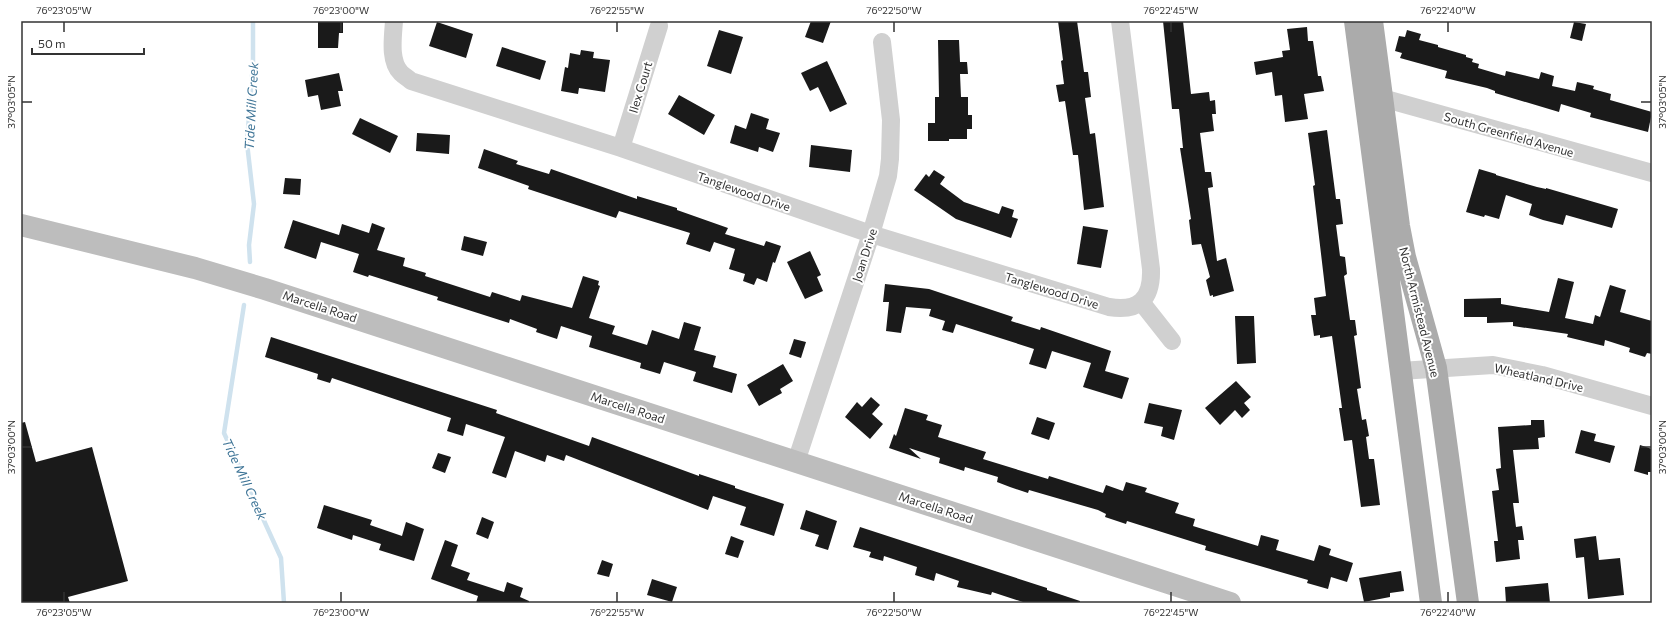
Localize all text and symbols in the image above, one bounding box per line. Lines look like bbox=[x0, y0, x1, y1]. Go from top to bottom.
text: 76°23'05"W bbox=[36, 4, 92, 16]
text: 76°23'00"W bbox=[313, 4, 369, 16]
text: 76°22'55"W bbox=[590, 4, 644, 16]
text: 76°22'50"W bbox=[866, 4, 922, 16]
text: 76°22'45"W bbox=[1144, 4, 1198, 16]
text: 76°22'40"W bbox=[1420, 4, 1476, 16]
scale bar bbox=[32, 30, 144, 56]
text: 50 m bbox=[38, 36, 66, 50]
street label: Ilex Court bbox=[626, 59, 654, 115]
water label: Tide Mill Creek bbox=[241, 61, 261, 150]
text: 37°03'05"N bbox=[5, 75, 17, 129]
text: 37°03'05"N bbox=[1656, 75, 1668, 129]
street label: South Greenfield Avenue bbox=[1442, 109, 1576, 159]
street label: Tanglewood Drive bbox=[696, 169, 792, 213]
street label: Joan Drive bbox=[849, 227, 880, 284]
street label: North Armistead Avenue bbox=[1397, 245, 1443, 379]
street label: Tanglewood Drive bbox=[1003, 269, 1101, 311]
street label: Marcella Road bbox=[281, 287, 359, 325]
street label: Wheatland Drive bbox=[1493, 360, 1585, 394]
street label: Marcella Road bbox=[589, 388, 667, 426]
text: 37°03'00"N bbox=[5, 420, 17, 474]
text: 37°03'00"N bbox=[1656, 420, 1668, 474]
water label: Tide Mill Creek bbox=[219, 436, 271, 523]
street label: Marcella Road bbox=[897, 488, 975, 526]
text: 76°23'05"W bbox=[36, 606, 92, 618]
text: 76°23'00"W bbox=[313, 606, 369, 618]
text: 76°22'55"W bbox=[590, 606, 644, 618]
text: 76°22'50"W bbox=[866, 606, 922, 618]
text: 76°22'45"W bbox=[1144, 606, 1198, 618]
text: 76°22'40"W bbox=[1420, 606, 1476, 618]

